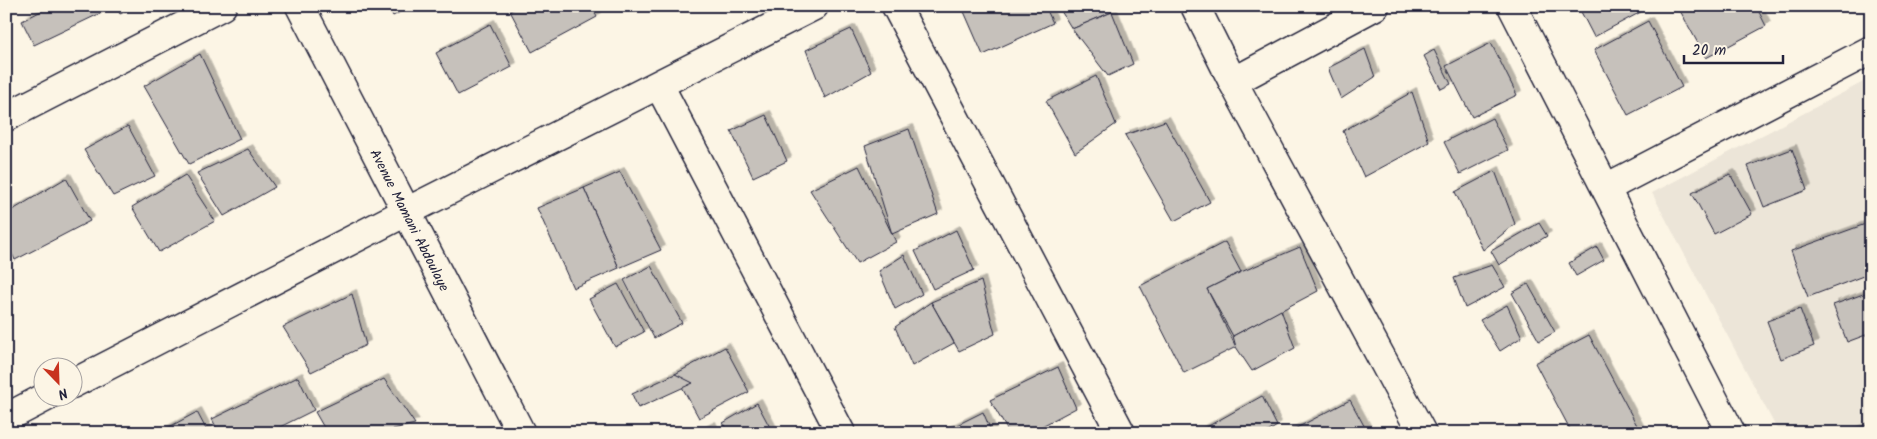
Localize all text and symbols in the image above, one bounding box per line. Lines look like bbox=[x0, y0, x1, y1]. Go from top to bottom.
scale bar bbox=[1684, 32, 1783, 64]
text: 20 m bbox=[1692, 39, 1726, 63]
street label: Avenue Mamani Abdoulaye bbox=[364, 145, 455, 296]
north arrow bbox=[32, 356, 82, 406]
text: N bbox=[54, 381, 71, 405]

